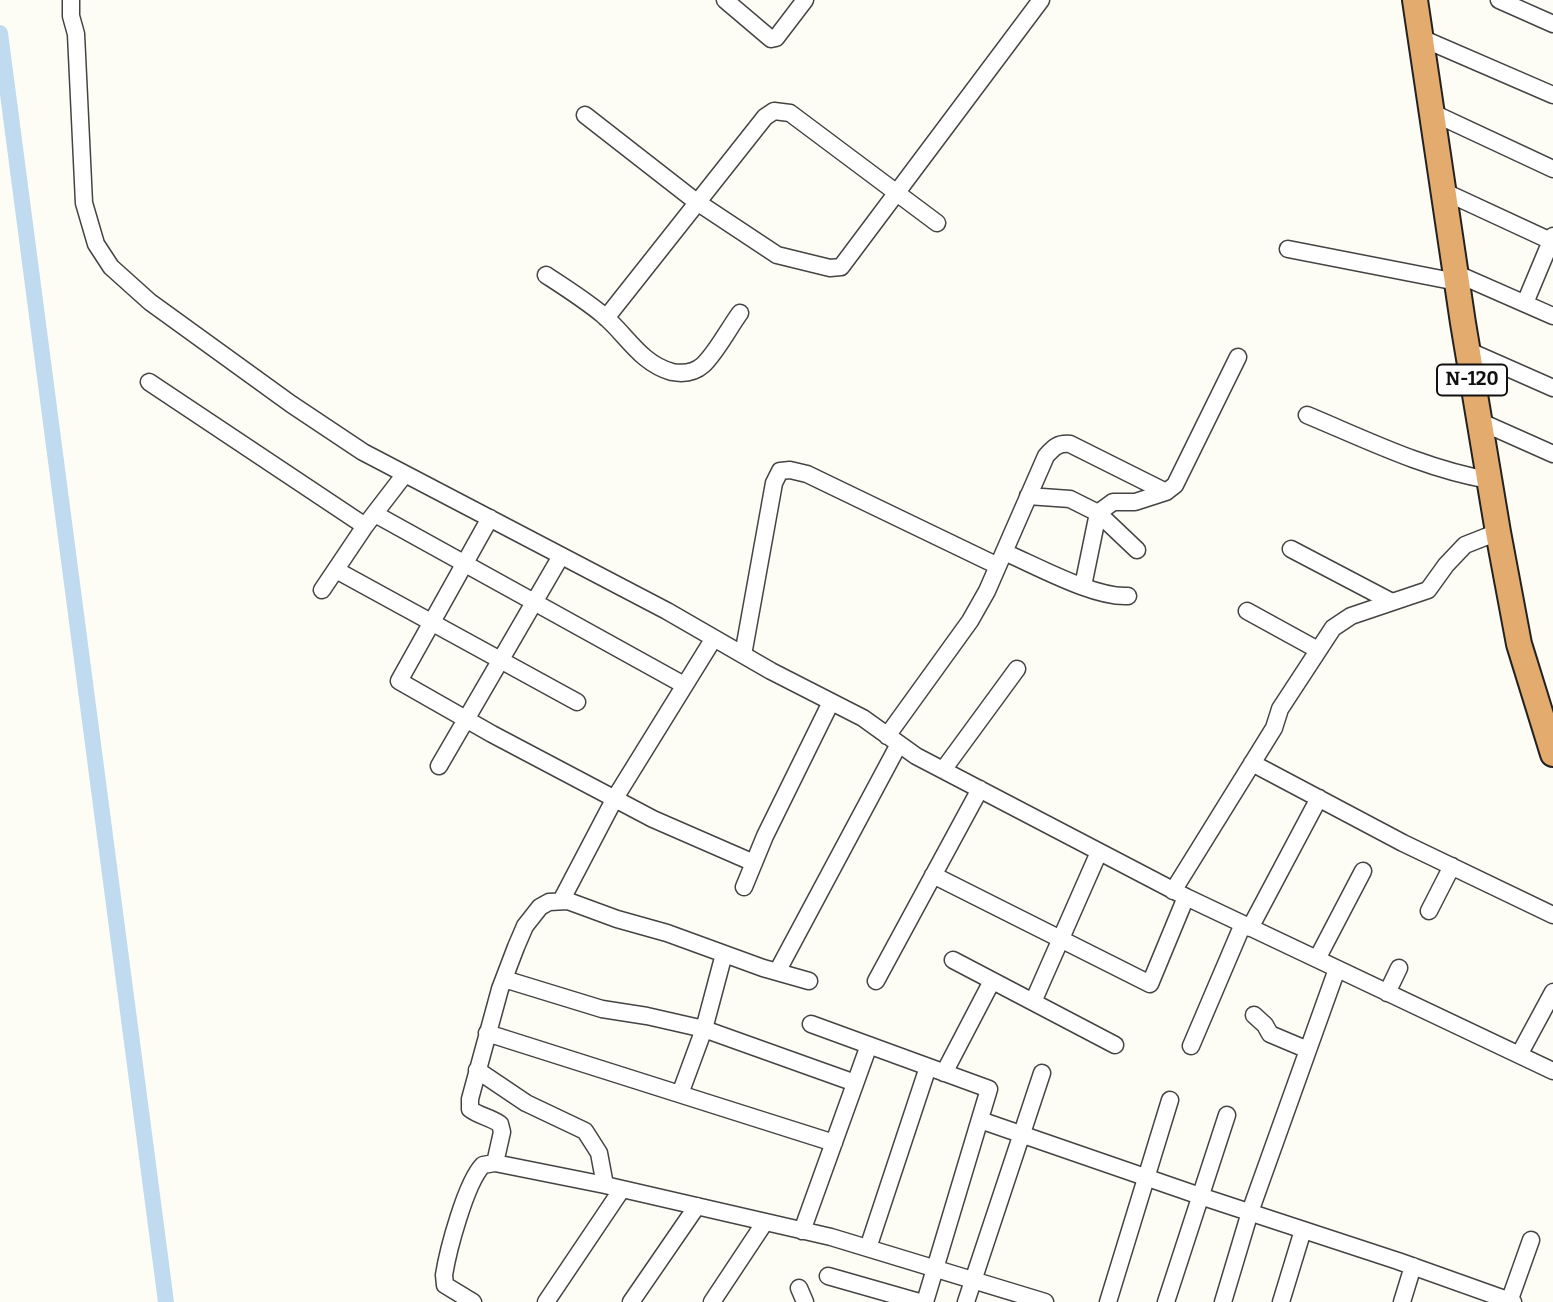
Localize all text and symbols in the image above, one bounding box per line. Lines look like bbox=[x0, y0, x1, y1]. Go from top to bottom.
road number: N-120 bbox=[1437, 364, 1507, 396]

